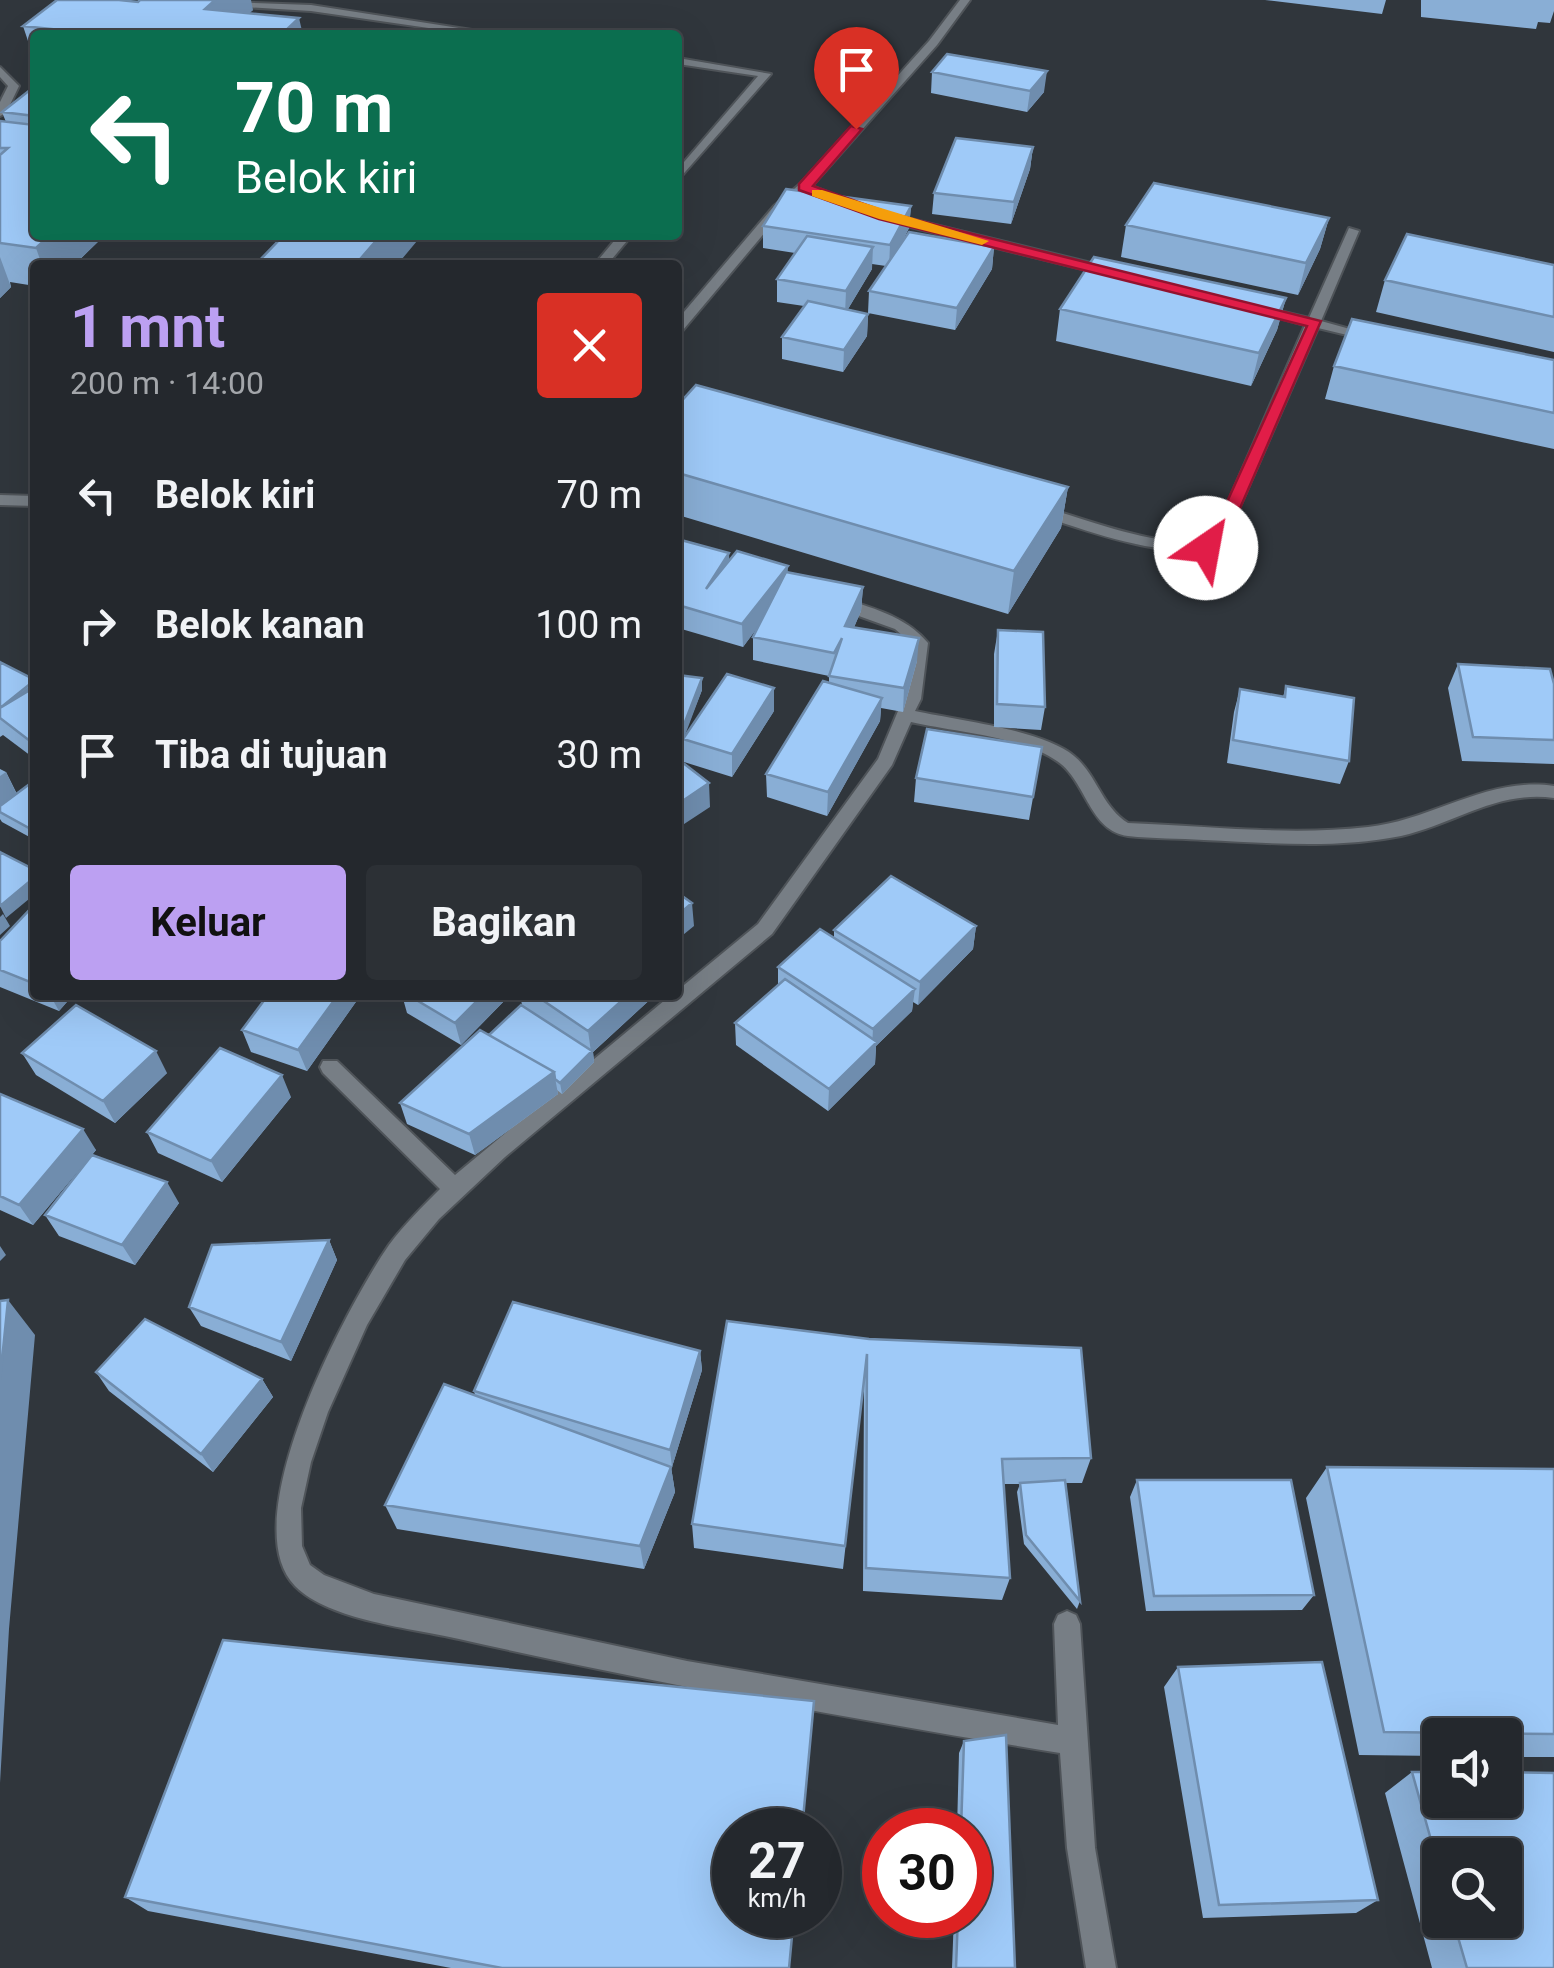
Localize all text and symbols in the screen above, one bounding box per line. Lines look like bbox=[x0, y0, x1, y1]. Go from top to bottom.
pin bbox=[814, 27, 899, 130]
icon: arrive bbox=[829, 42, 884, 97]
text: 70 m bbox=[235, 67, 393, 149]
icon: left bbox=[70, 70, 200, 200]
text: Belok kiri bbox=[235, 151, 417, 204]
text: 1 mnt bbox=[70, 291, 225, 362]
button: close bbox=[537, 293, 642, 398]
text: 200 m · 14:00 bbox=[70, 364, 264, 402]
icon: left bbox=[70, 468, 125, 523]
text: Belok kiri bbox=[155, 473, 315, 517]
text: 70 m bbox=[557, 473, 642, 517]
position arrow bbox=[1154, 496, 1258, 600]
icon: right bbox=[70, 598, 125, 653]
text: Belok kanan bbox=[155, 603, 365, 647]
text: 100 m bbox=[535, 603, 642, 647]
icon: arrive bbox=[70, 728, 125, 783]
text: Tiba di tujuan bbox=[155, 733, 388, 777]
text: 30 m bbox=[557, 733, 642, 777]
button: Keluar bbox=[70, 865, 346, 980]
button: Bagikan bbox=[366, 865, 642, 980]
map controls bbox=[1422, 1718, 1522, 1938]
button: sound bbox=[1422, 1718, 1522, 1818]
speed limit sign: 30 bbox=[862, 1808, 992, 1938]
text: 27 bbox=[748, 1832, 806, 1890]
button: search bbox=[1422, 1838, 1522, 1938]
text: km/h bbox=[748, 1884, 806, 1913]

